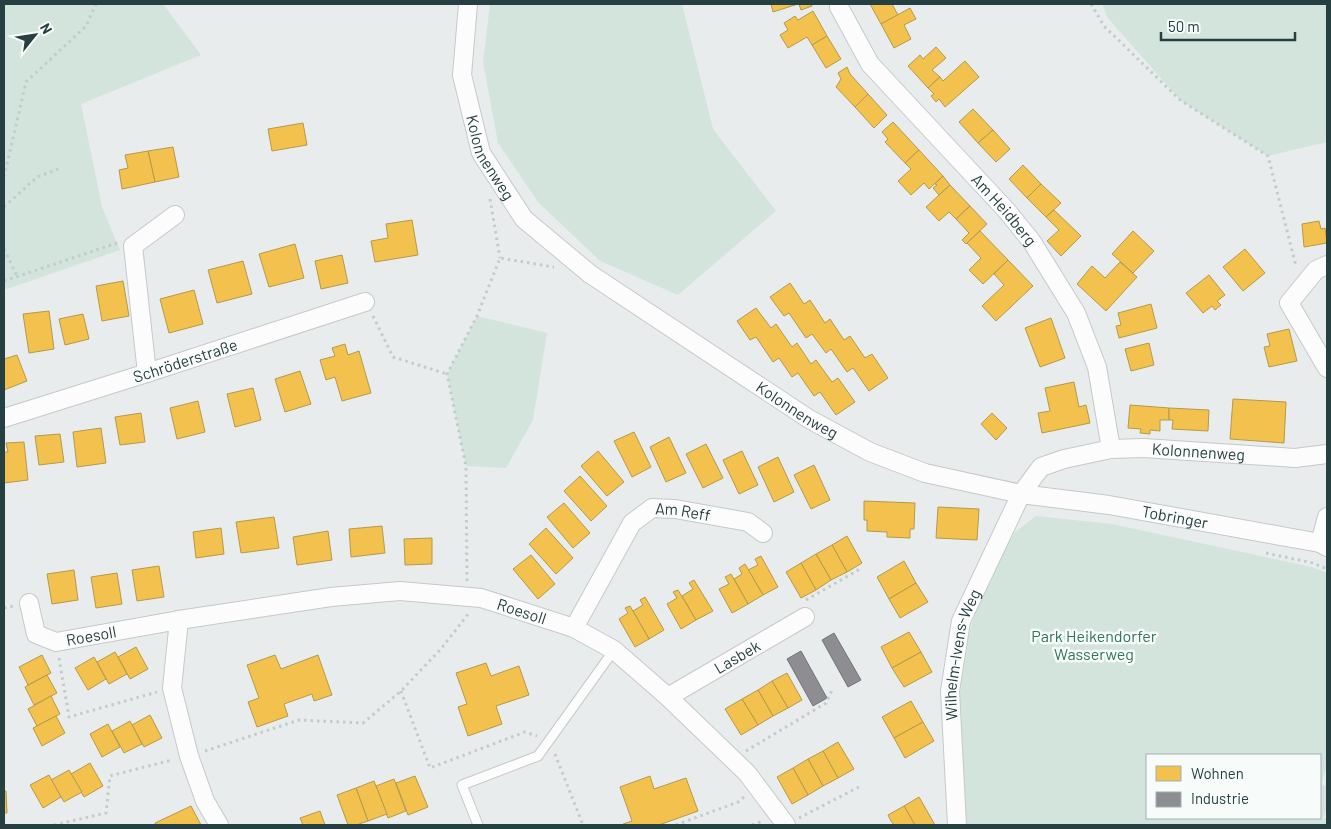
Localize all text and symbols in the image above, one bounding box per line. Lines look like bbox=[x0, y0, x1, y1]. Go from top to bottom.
north arrow bbox=[10, 10, 60, 60]
scale bar bbox=[1161, 10, 1295, 42]
text: 50 m bbox=[1168, 17, 1200, 35]
text: N bbox=[37, 20, 56, 37]
street label: Kolonnenweg bbox=[463, 113, 519, 203]
street label: Am Heidberg bbox=[968, 169, 1041, 249]
street label: Schröderstraße bbox=[130, 334, 240, 386]
street label: Kolonnenweg bbox=[753, 377, 842, 442]
street label: Kolonnenweg bbox=[1151, 439, 1246, 464]
street label: Am Reff bbox=[655, 498, 712, 524]
street label: Tobringer bbox=[1140, 501, 1210, 532]
street label: Wilhelm-Ivens-Weg bbox=[940, 586, 984, 721]
street label: Roesoll bbox=[495, 594, 549, 627]
street label: Roesoll bbox=[64, 621, 118, 649]
park label: Park Heikendorfer Wasserweg bbox=[1031, 626, 1157, 663]
street label: Lasbek bbox=[710, 635, 763, 677]
legend bbox=[1146, 754, 1321, 819]
text: Wohnen bbox=[1191, 764, 1244, 782]
text: Industrie bbox=[1191, 789, 1249, 807]

